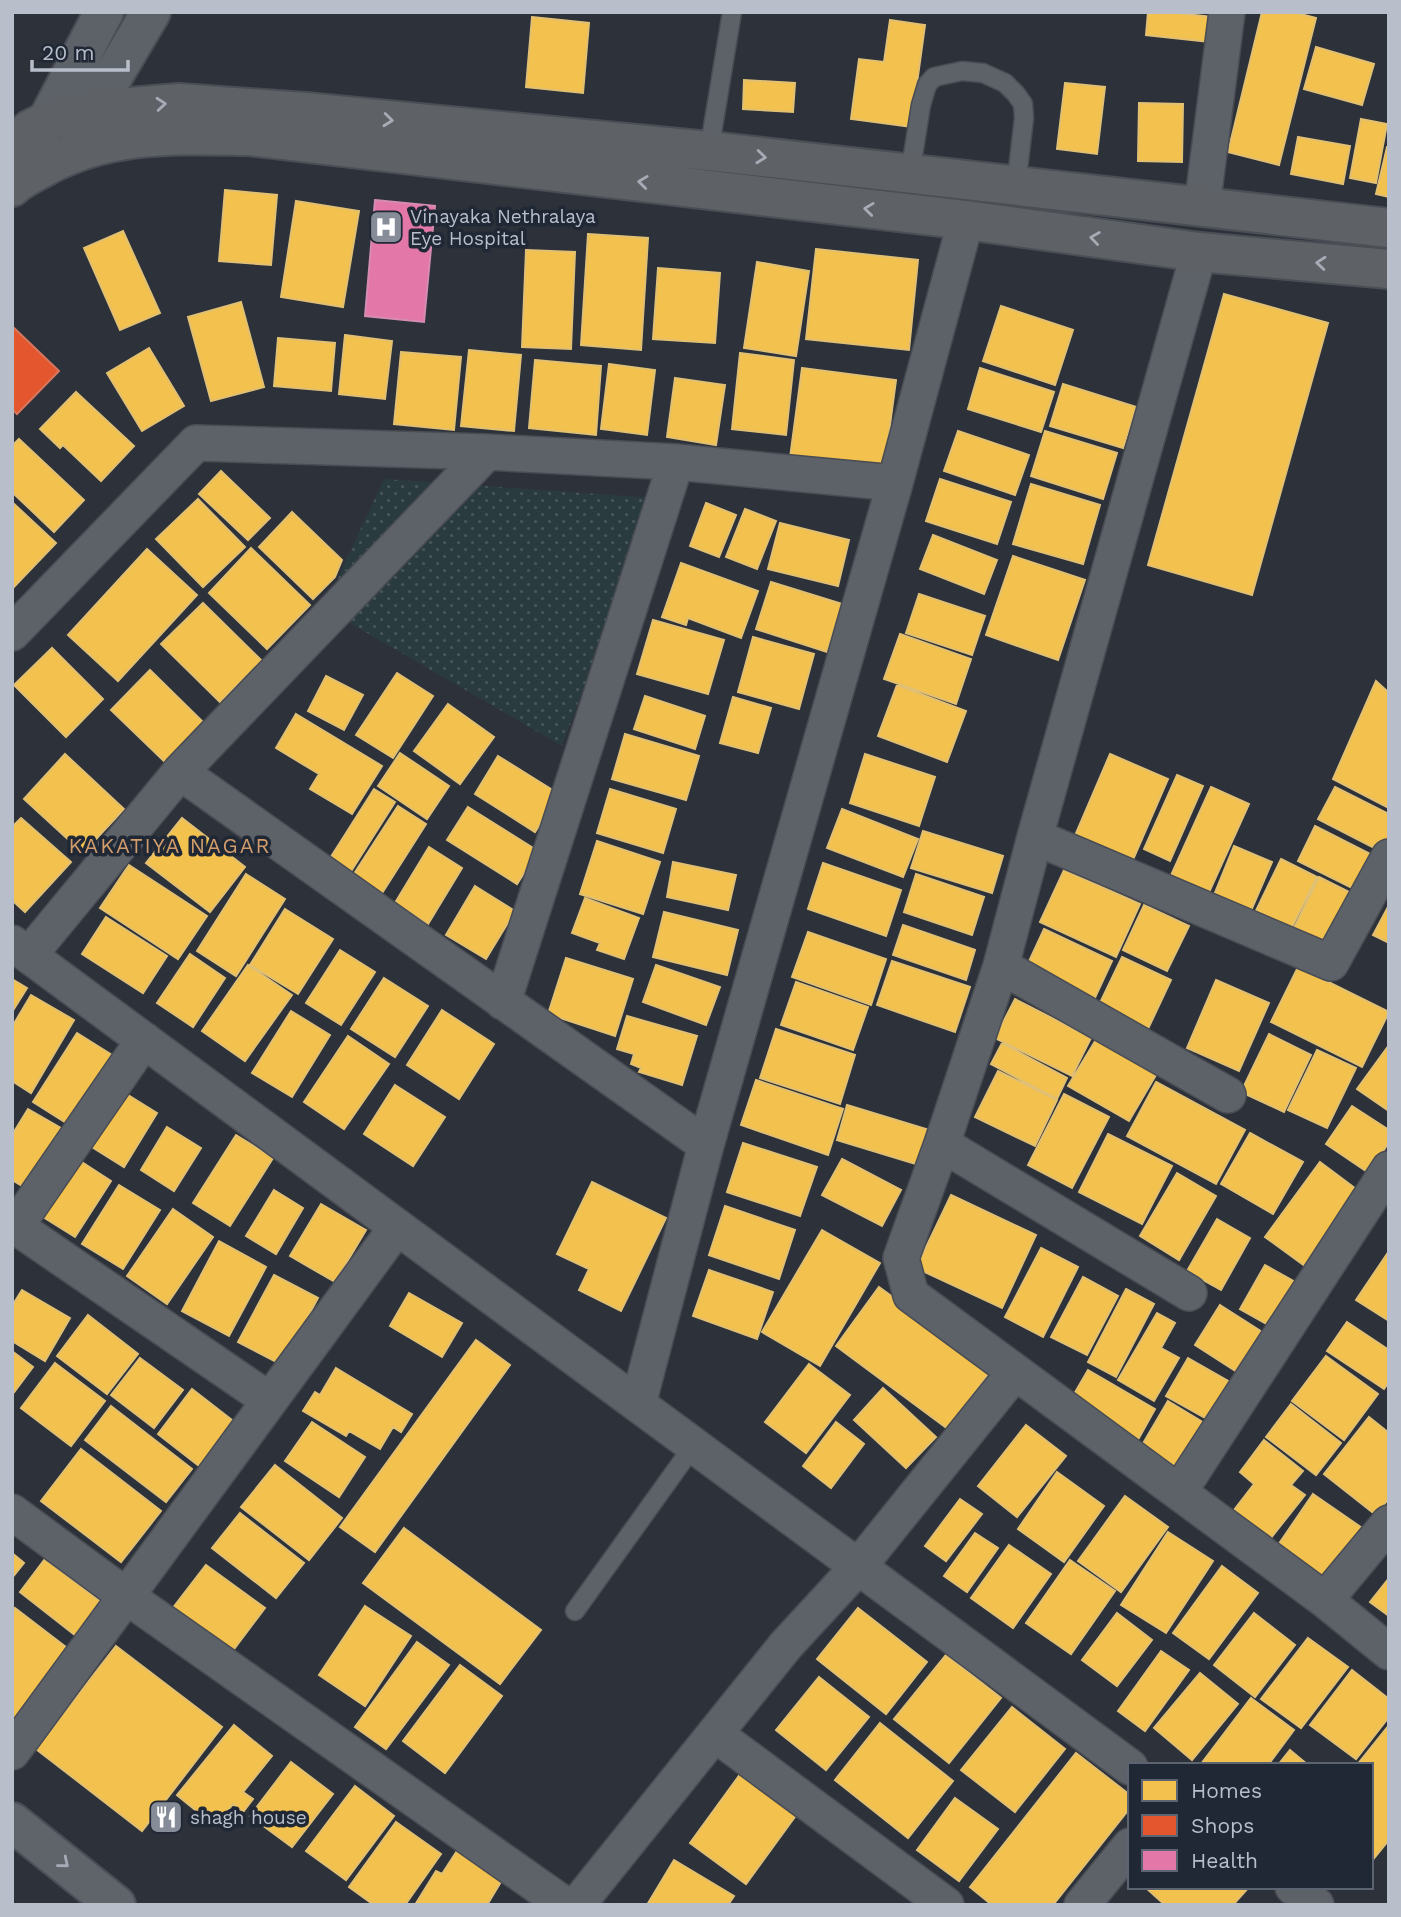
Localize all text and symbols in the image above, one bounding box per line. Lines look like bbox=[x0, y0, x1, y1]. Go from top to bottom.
scale bar bbox=[32, 28, 128, 72]
text: 20 m bbox=[42, 40, 94, 65]
one-way arrow bbox=[156, 97, 167, 112]
one-way arrow bbox=[383, 112, 394, 127]
one-way arrow bbox=[755, 149, 766, 164]
one-way arrow bbox=[637, 175, 649, 190]
one-way arrow bbox=[863, 201, 875, 216]
place label: Vinayaka Nethralaya Eye Hospital bbox=[410, 205, 596, 250]
hospital icon: Vinayaka Nethralaya Eye Hospital bbox=[367, 208, 405, 246]
one-way arrow bbox=[1089, 230, 1101, 245]
one-way arrow bbox=[1315, 256, 1326, 271]
district label: KAKATIYA NAGAR bbox=[69, 833, 271, 858]
legend bbox=[1128, 1763, 1373, 1889]
text: Homes bbox=[1191, 1778, 1262, 1803]
restaurant icon: shagh house bbox=[147, 1798, 185, 1836]
place label: shagh house bbox=[190, 1806, 307, 1829]
text: Shops bbox=[1191, 1813, 1254, 1838]
text: Health bbox=[1191, 1848, 1258, 1873]
one-way arrow bbox=[57, 1855, 69, 1868]

